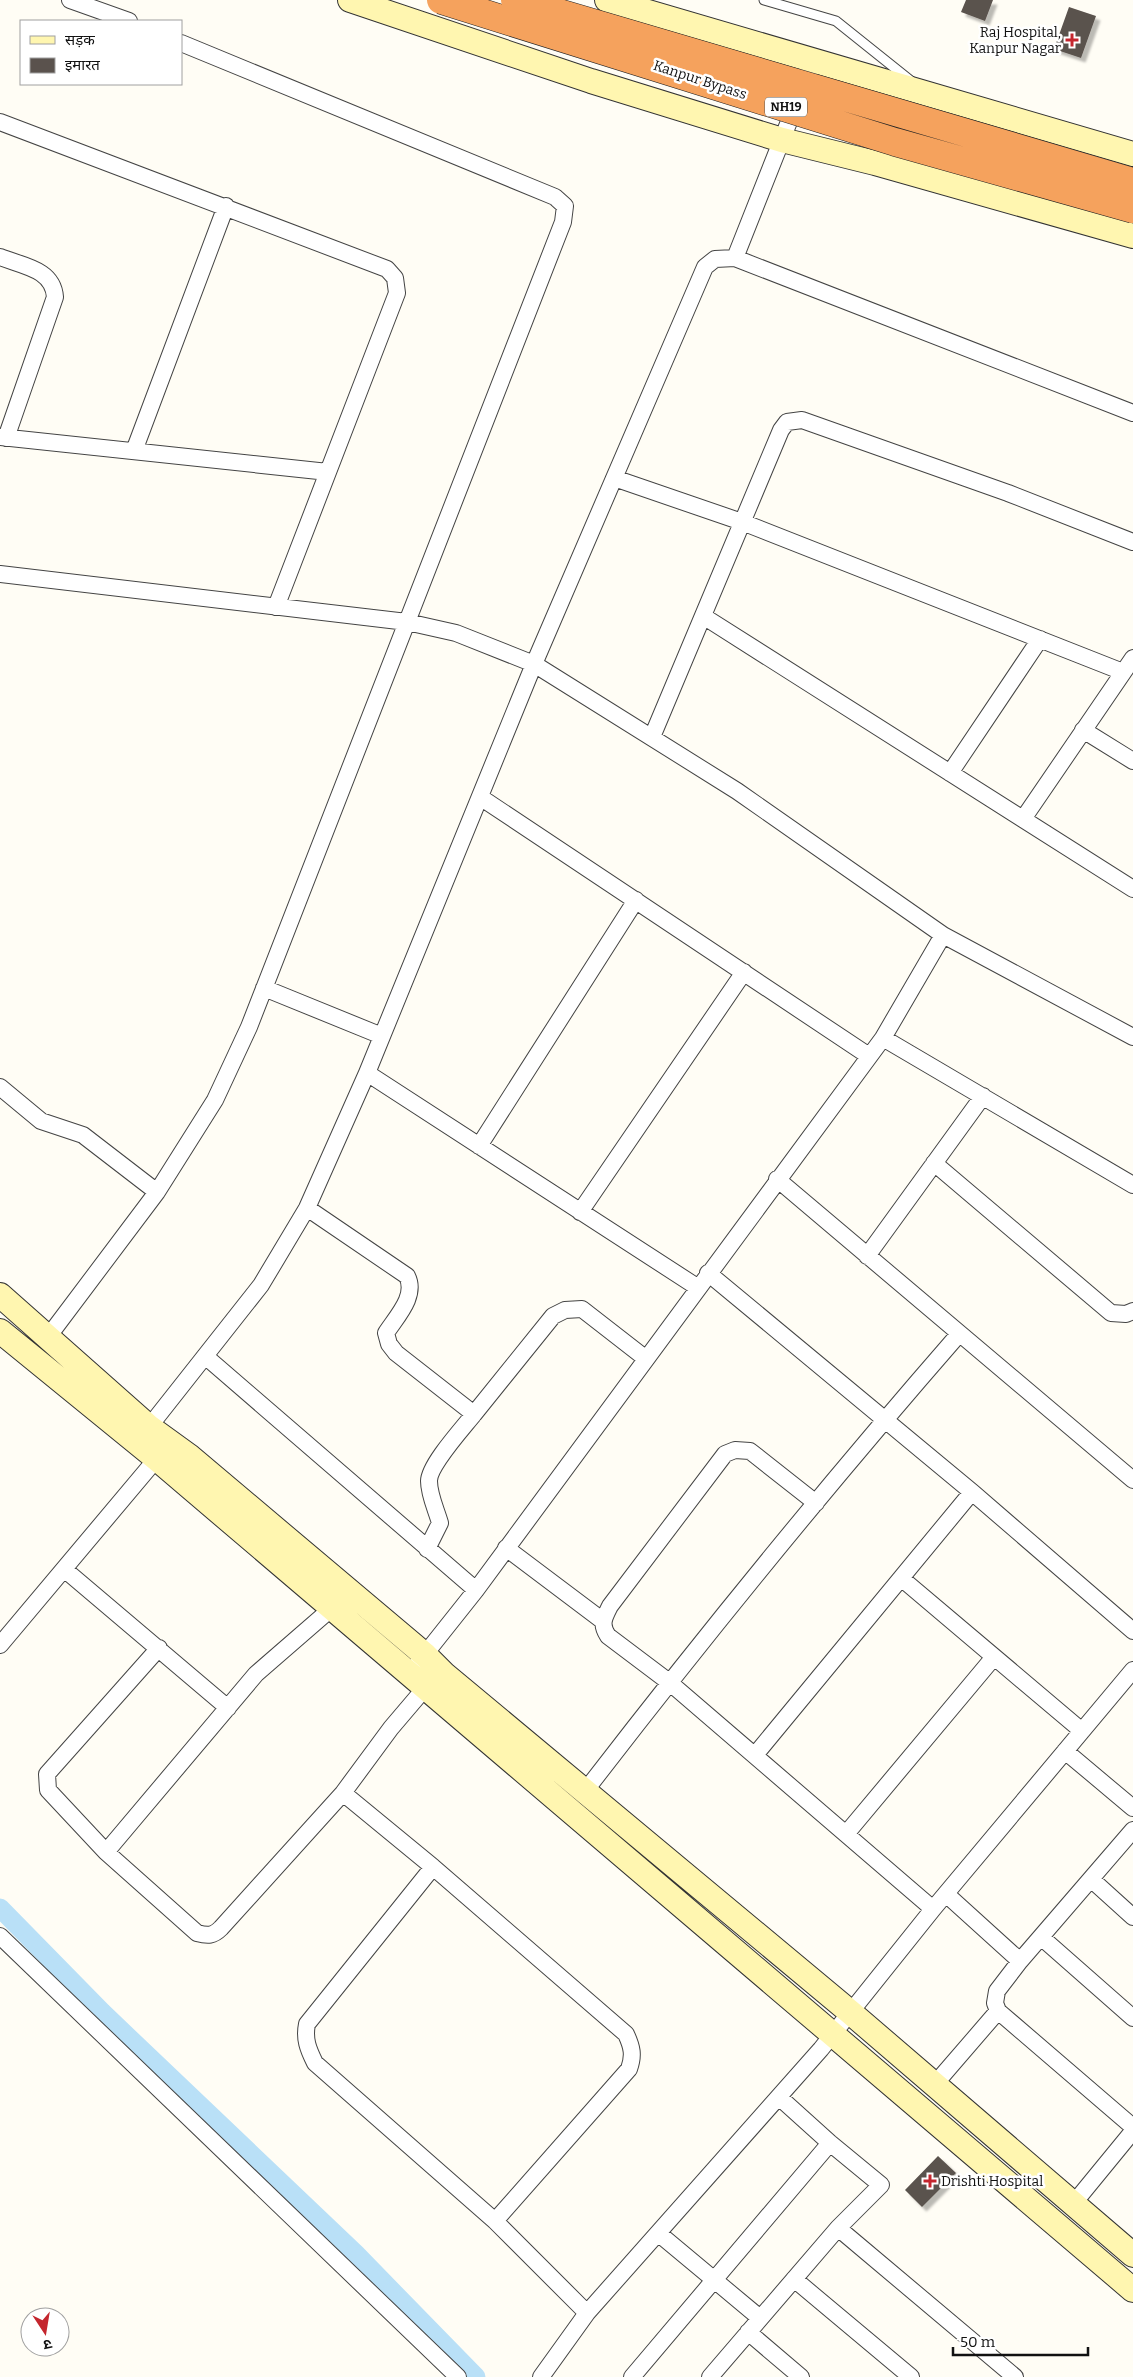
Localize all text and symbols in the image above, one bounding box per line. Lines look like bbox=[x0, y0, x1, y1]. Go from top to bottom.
legend bbox=[20, 20, 182, 85]
place label: Raj Hospital, Kanpur Nagar bbox=[969, 24, 1061, 57]
text: सड़क bbox=[65, 31, 95, 49]
marker: Raj Hospital, Kanpur Nagar bbox=[1065, 33, 1079, 47]
text: इमारत bbox=[65, 56, 100, 74]
street label: Kanpur Bypass bbox=[651, 57, 749, 103]
road number: NH19 bbox=[765, 98, 807, 116]
place label: Drishti Hospital bbox=[941, 2173, 1043, 2190]
marker: Drishti Hospital bbox=[923, 2174, 937, 2188]
north arrow bbox=[20, 2307, 70, 2357]
scale bar bbox=[953, 2324, 1088, 2356]
text: 50 m bbox=[960, 2333, 996, 2351]
text: उ bbox=[41, 2335, 53, 2354]

